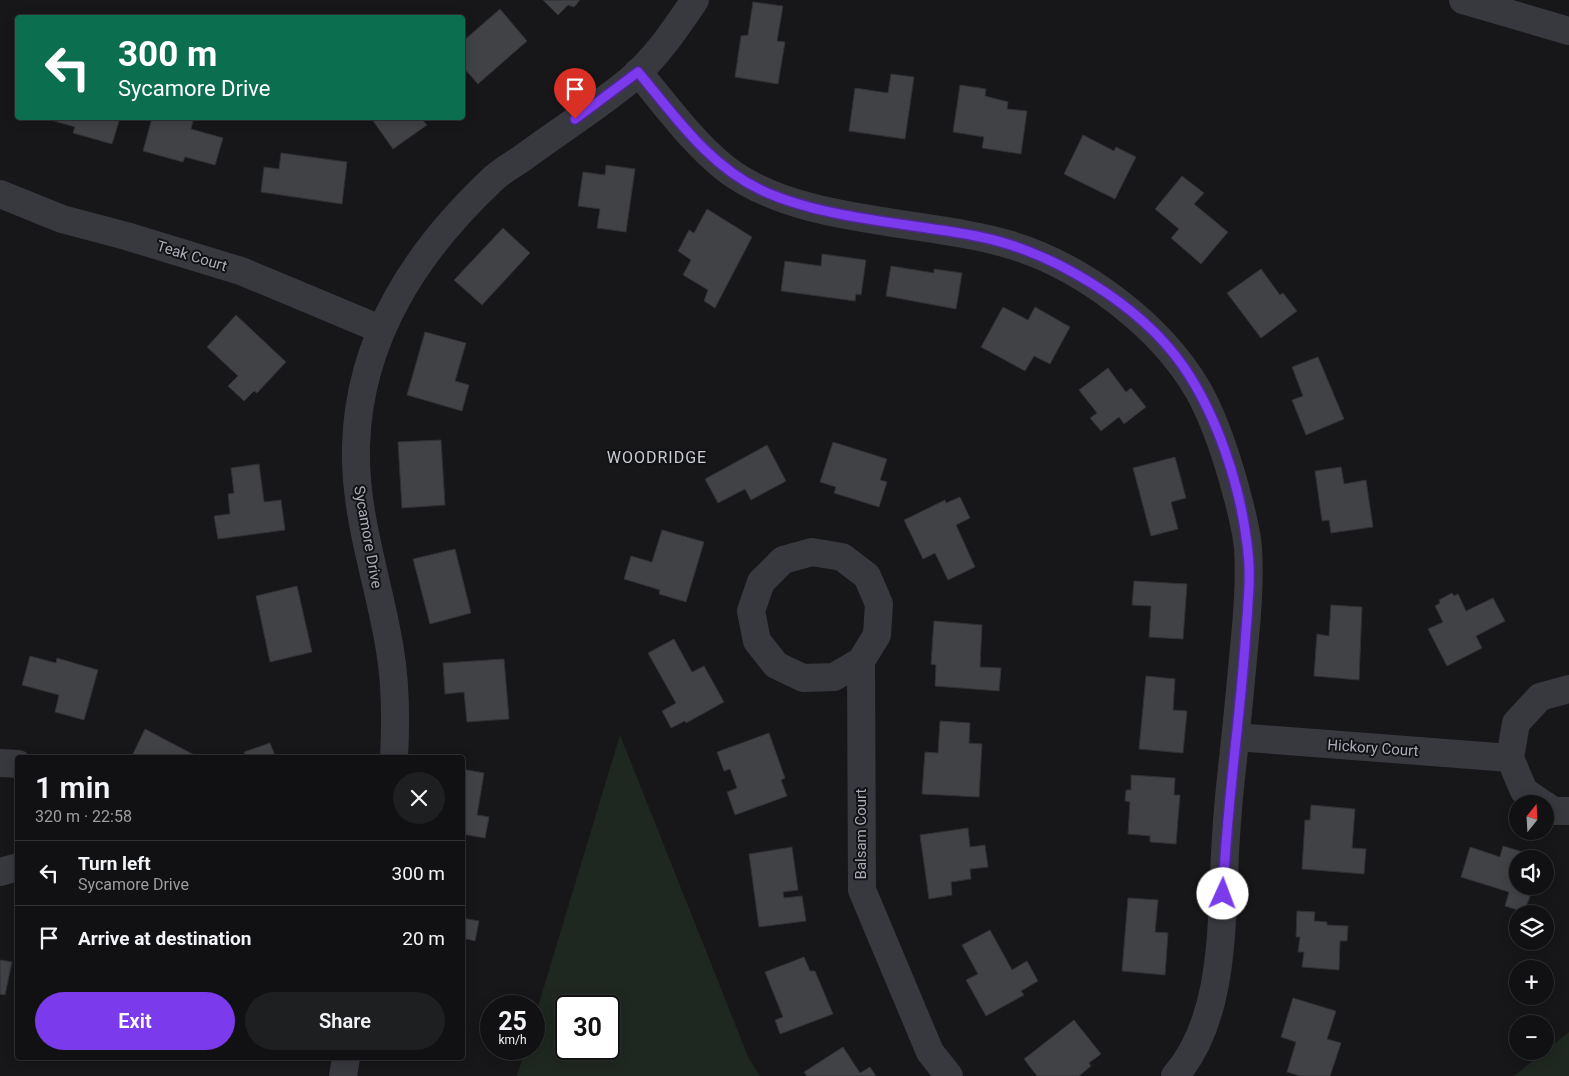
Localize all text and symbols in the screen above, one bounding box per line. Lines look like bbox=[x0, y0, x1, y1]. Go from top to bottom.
text: 300 m bbox=[118, 34, 217, 75]
icon: left bbox=[35, 35, 100, 100]
pin bbox=[554, 68, 596, 119]
icon: arrive bbox=[561, 75, 589, 103]
text: Sycamore Drive bbox=[118, 76, 270, 101]
street label: Teak Court bbox=[155, 237, 229, 275]
district label: WOODRIDGE bbox=[607, 448, 707, 467]
street label: Sycamore Drive bbox=[350, 484, 386, 590]
street label: Hickory Court bbox=[1327, 736, 1419, 760]
text: 1 min bbox=[35, 770, 110, 805]
button: close bbox=[393, 772, 445, 824]
street label: Balsam Court bbox=[852, 788, 870, 879]
north arrow bbox=[1509, 795, 1554, 840]
map controls bbox=[1509, 795, 1554, 1060]
text: 320 m · 22:58 bbox=[35, 807, 132, 826]
button: sound bbox=[1509, 850, 1554, 895]
text: Turn left bbox=[78, 852, 151, 875]
icon: left bbox=[35, 859, 63, 887]
text: 300 m bbox=[392, 862, 445, 885]
position arrow bbox=[1196, 867, 1248, 919]
text: Sycamore Drive bbox=[78, 875, 189, 894]
button: layers bbox=[1509, 905, 1554, 950]
icon: arrive bbox=[35, 924, 63, 952]
text: Arrive at destination bbox=[78, 927, 251, 950]
text: 20 m bbox=[402, 927, 445, 950]
button: + bbox=[1509, 960, 1554, 1005]
button: Exit bbox=[35, 992, 235, 1050]
button: Share bbox=[245, 992, 445, 1050]
speed limit sign: 30 bbox=[555, 995, 620, 1060]
text: 25 bbox=[498, 1007, 527, 1036]
button: − bbox=[1509, 1015, 1554, 1060]
text: km/h bbox=[498, 1033, 527, 1047]

